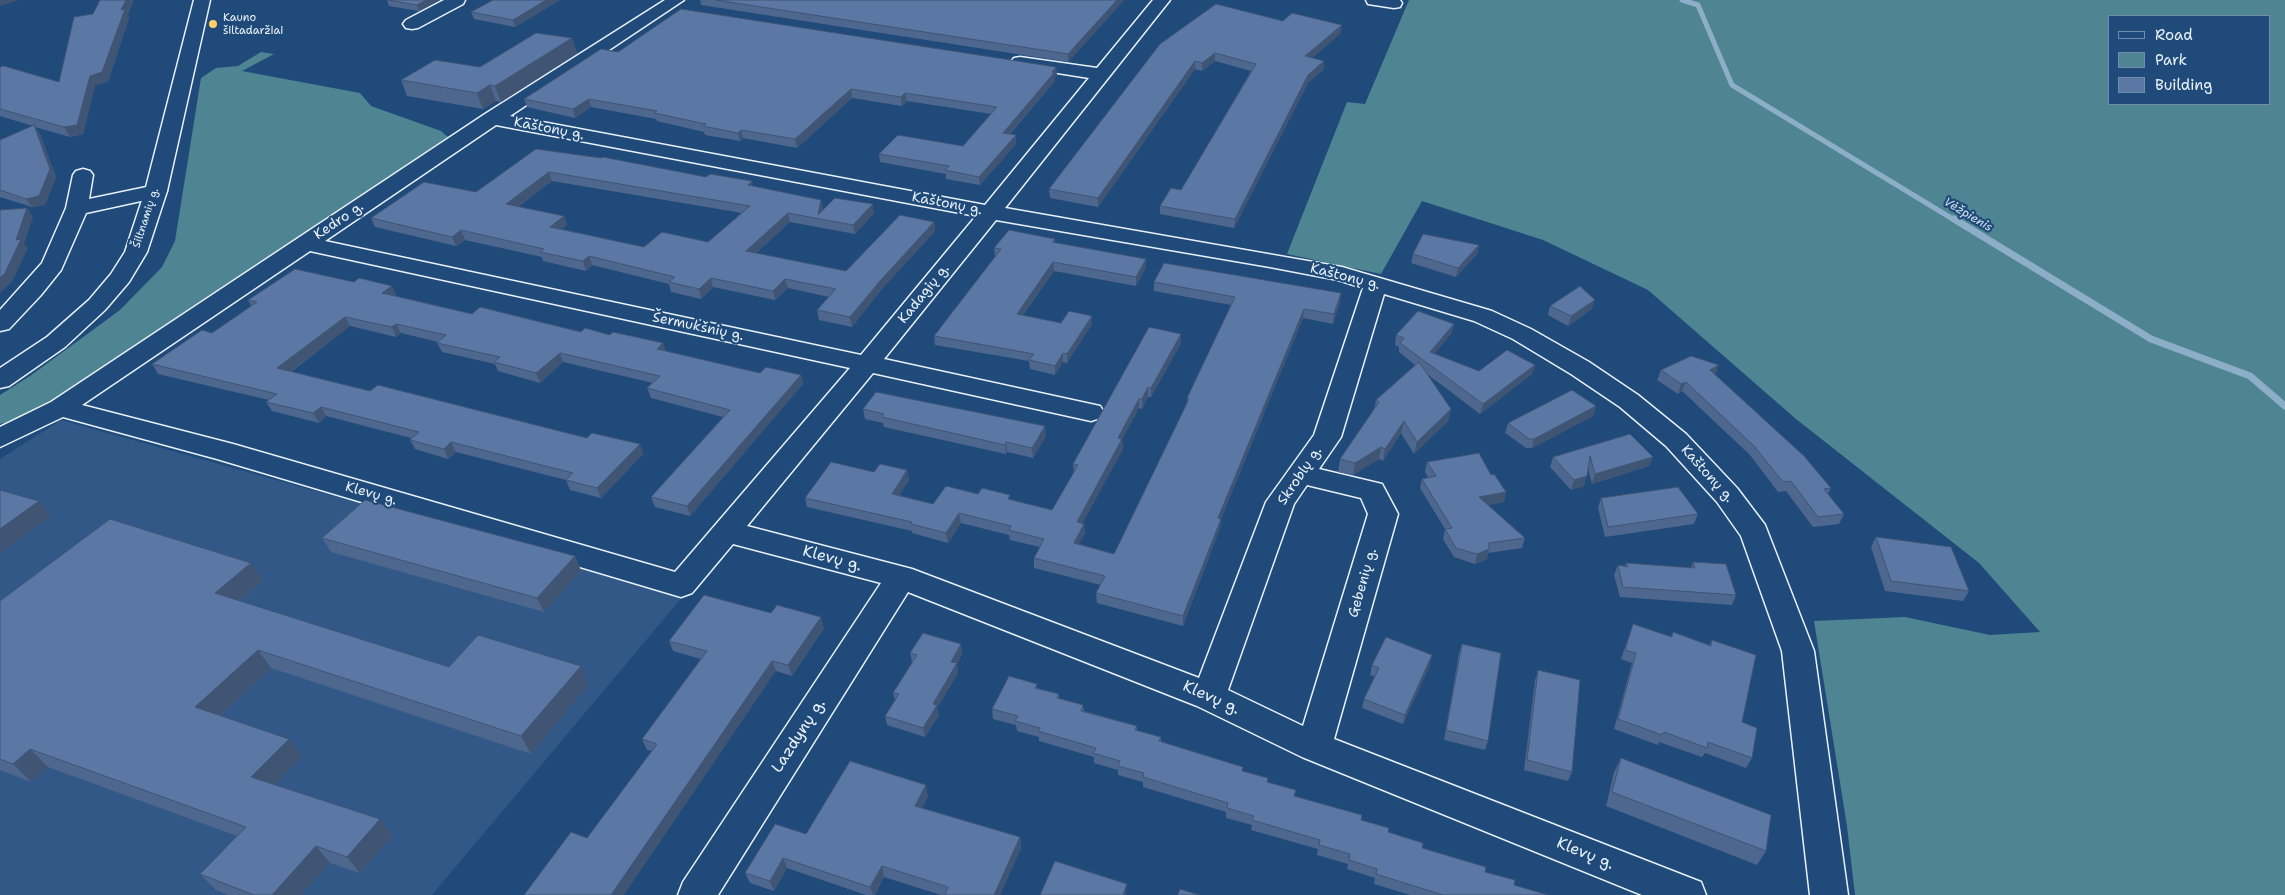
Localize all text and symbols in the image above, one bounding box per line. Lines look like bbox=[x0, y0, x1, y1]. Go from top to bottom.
place label: Kauno šiltadaržiai bbox=[223, 11, 283, 37]
legend bbox=[2108, 15, 2270, 105]
marker: Kauno šiltadaržiai bbox=[207, 18, 219, 30]
text: Road bbox=[2155, 25, 2193, 45]
text: Park bbox=[2155, 50, 2187, 70]
text: Building bbox=[2155, 75, 2212, 95]
street label: Kaštonų g. bbox=[512, 114, 586, 144]
street label: Šiltnamių g. bbox=[130, 186, 162, 250]
street label: Kaštonų g. bbox=[910, 189, 984, 219]
water label: Vėžpienis bbox=[1941, 195, 1995, 235]
street label: Kedro g. bbox=[311, 198, 367, 244]
street label: Kaštonų g. bbox=[1308, 260, 1382, 294]
street label: Kadagių g. bbox=[895, 261, 953, 327]
street label: Šermukšnių g. bbox=[651, 309, 745, 345]
street label: Kaštonų g. bbox=[1677, 442, 1737, 506]
street label: Skroblų g. bbox=[1274, 444, 1326, 508]
street label: Klevų g. bbox=[343, 479, 399, 509]
street label: Klevų g. bbox=[800, 542, 864, 576]
street label: Gebenių g. bbox=[1345, 546, 1381, 620]
street label: Klevų g. bbox=[1179, 677, 1243, 719]
street label: Lazdynų g. bbox=[768, 695, 830, 777]
street label: Klevų g. bbox=[1553, 834, 1617, 874]

